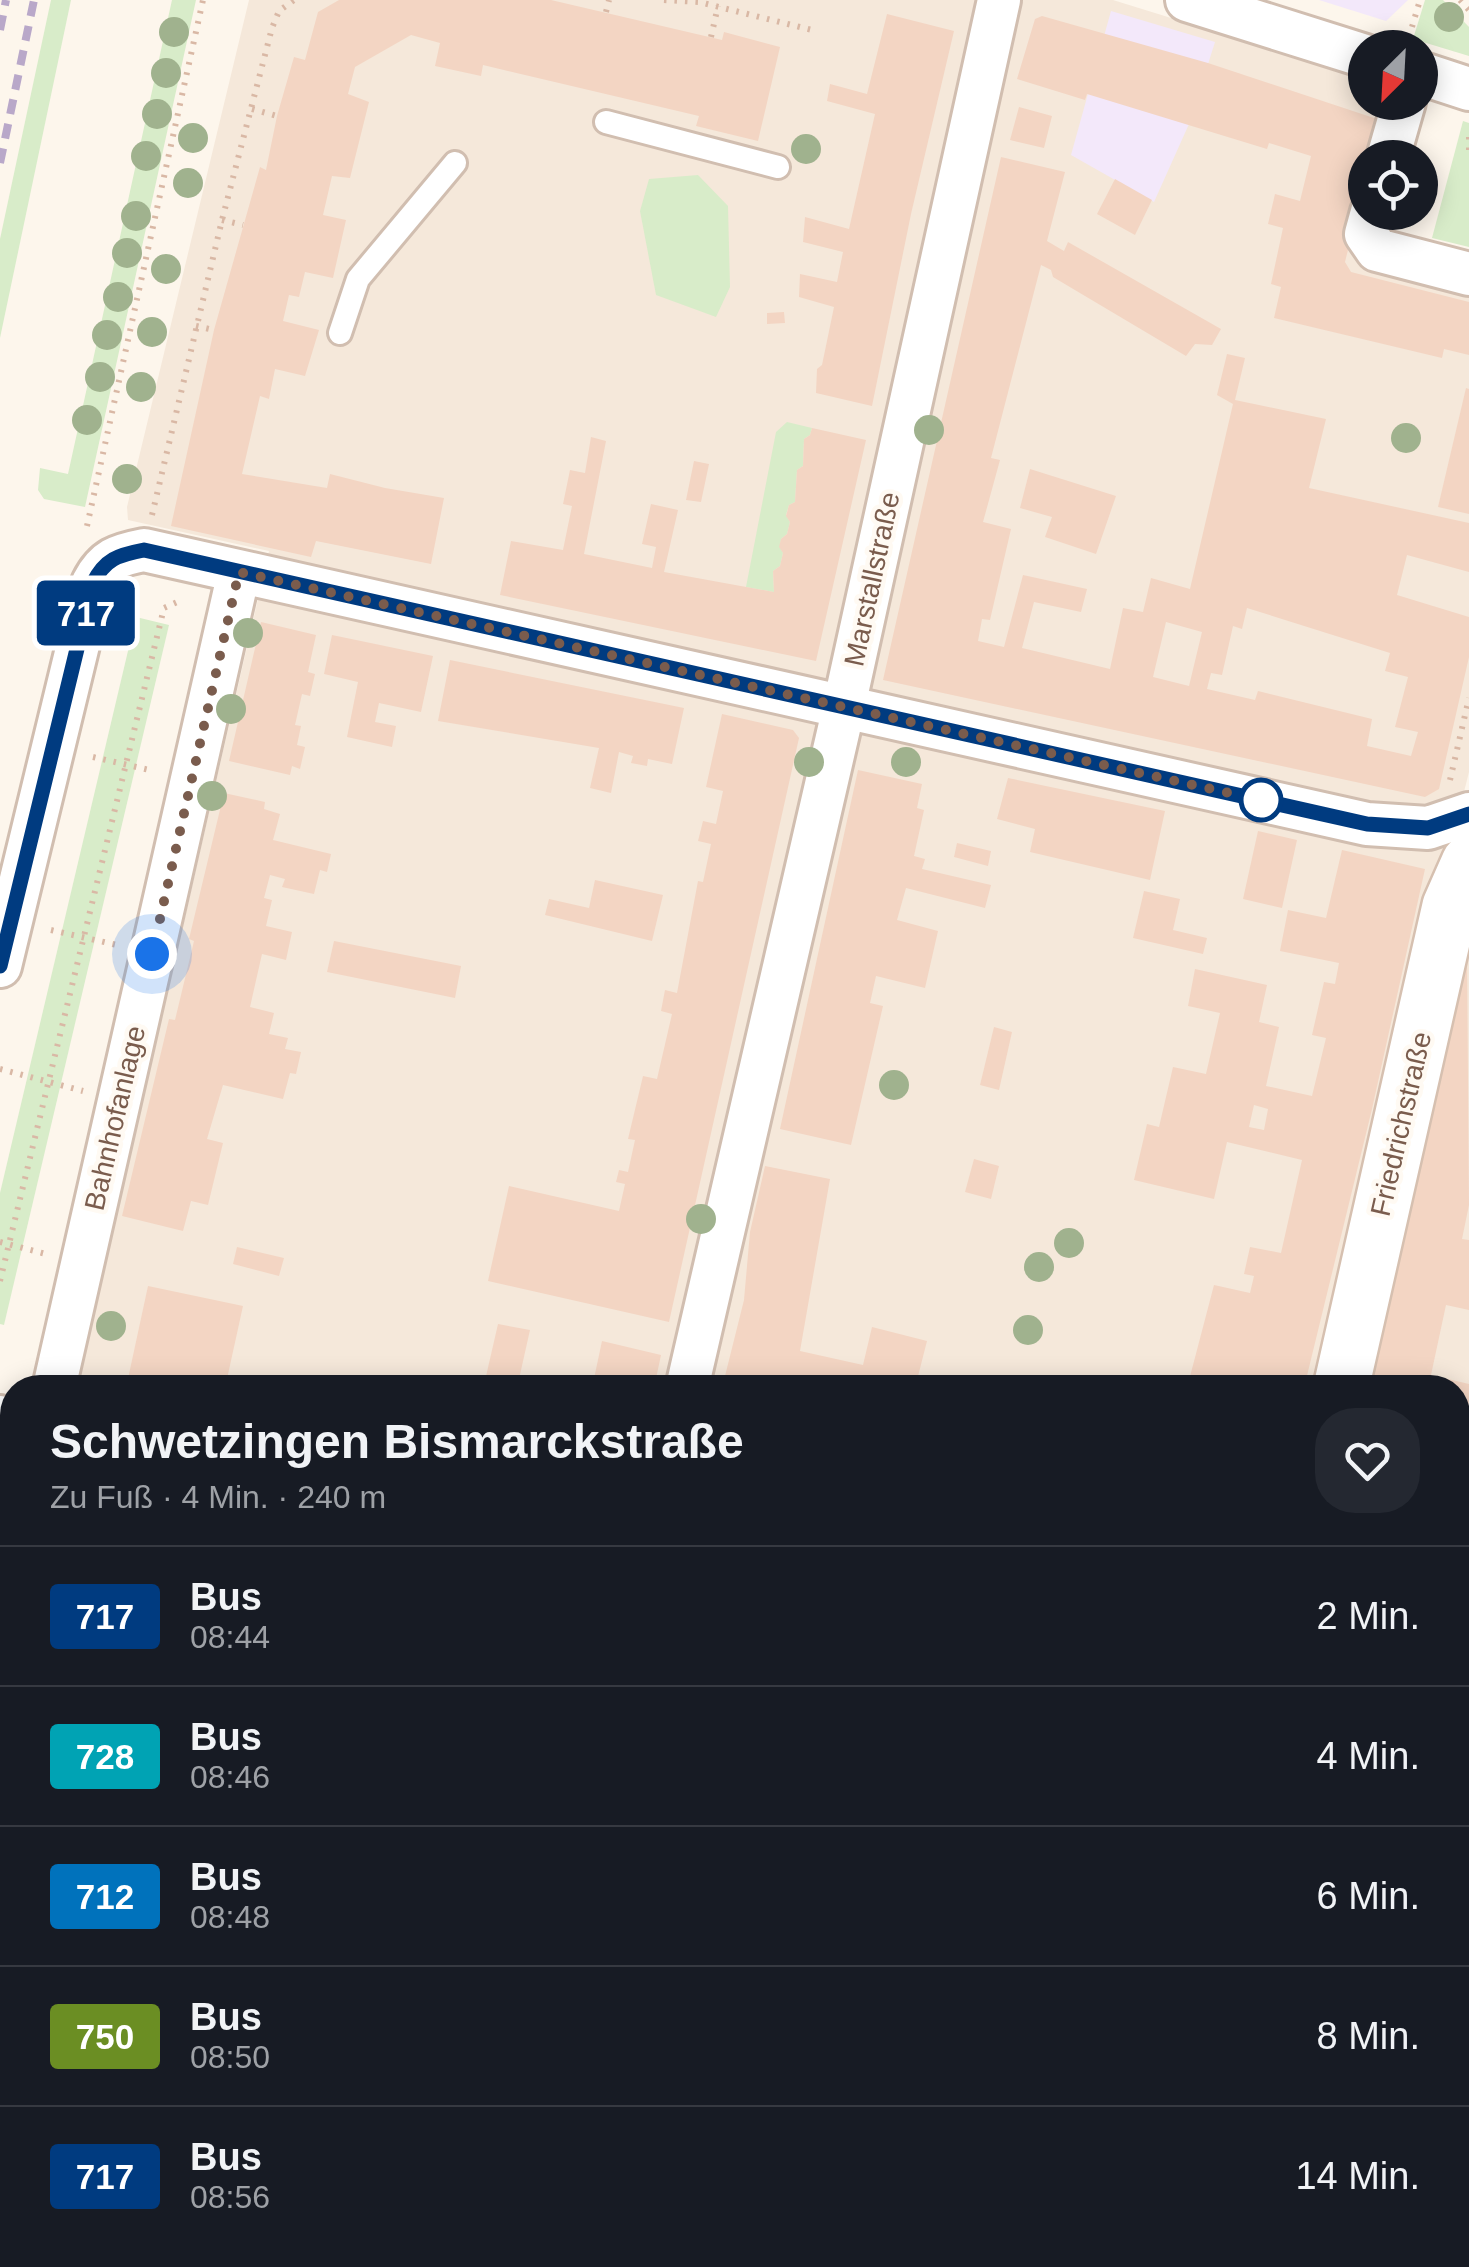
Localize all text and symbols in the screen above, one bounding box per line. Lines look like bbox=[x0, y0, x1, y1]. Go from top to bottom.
north arrow bbox=[1348, 30, 1438, 120]
map controls bbox=[1348, 30, 1438, 230]
button: locate bbox=[1348, 140, 1438, 230]
street label: Marstallstraße bbox=[838, 489, 906, 669]
line badge: 717 bbox=[28, 580, 144, 646]
text: 717 bbox=[57, 594, 115, 633]
unlabelled marker bbox=[1240, 779, 1282, 821]
your location bbox=[127, 929, 177, 979]
street label: Bahnhofanlage bbox=[79, 1023, 151, 1213]
street label: Friedrichstraße bbox=[1365, 1029, 1437, 1219]
button: heart bbox=[1315, 1408, 1420, 1513]
text: Schwetzingen Bismarckstraße bbox=[50, 1415, 744, 1468]
text: Zu Fuß · 4 Min. · 240 m bbox=[50, 1479, 386, 1515]
text: Bus bbox=[190, 1576, 262, 1618]
text: 2 Min. bbox=[1317, 1595, 1420, 1637]
text: 717 bbox=[76, 1597, 134, 1636]
text: 08:44 bbox=[190, 1619, 270, 1655]
text: Bus bbox=[190, 1716, 262, 1758]
text: 4 Min. bbox=[1317, 1735, 1420, 1777]
text: 728 bbox=[76, 1737, 134, 1776]
text: 08:46 bbox=[190, 1759, 270, 1795]
text: Bus bbox=[190, 1856, 262, 1898]
text: 6 Min. bbox=[1317, 1875, 1420, 1917]
text: 712 bbox=[76, 1877, 134, 1916]
text: 08:48 bbox=[190, 1899, 270, 1935]
text: Bus bbox=[190, 1996, 262, 2038]
text: 8 Min. bbox=[1317, 2015, 1420, 2057]
text: 750 bbox=[76, 2017, 134, 2056]
text: 08:50 bbox=[190, 2039, 270, 2075]
text: Bus bbox=[190, 2136, 262, 2178]
text: 14 Min. bbox=[1295, 2155, 1420, 2197]
text: 717 bbox=[76, 2157, 134, 2196]
text: 08:56 bbox=[190, 2179, 270, 2215]

